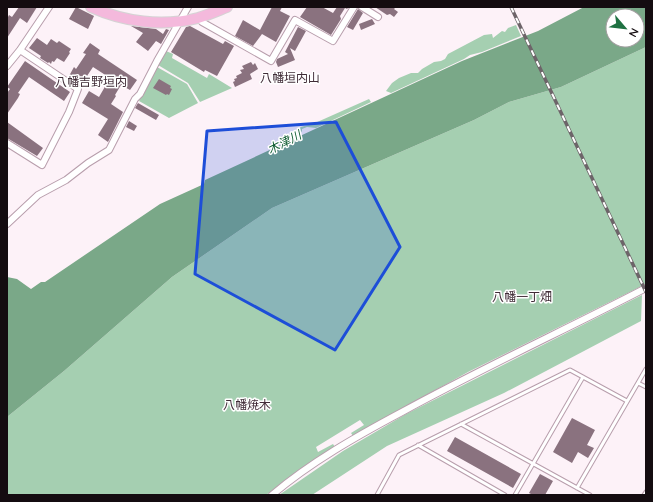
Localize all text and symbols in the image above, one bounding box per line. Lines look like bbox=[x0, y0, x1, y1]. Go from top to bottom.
north arrow bbox=[605, 8, 645, 48]
text: N bbox=[626, 26, 642, 40]
district label: 八幡垣内山 bbox=[260, 70, 320, 85]
district label: 八幡吉野垣内 bbox=[55, 74, 127, 89]
water label: 木津川 bbox=[265, 126, 305, 157]
district label: 八幡一丁畑 bbox=[492, 289, 552, 304]
district label: 八幡焼木 bbox=[223, 397, 271, 412]

